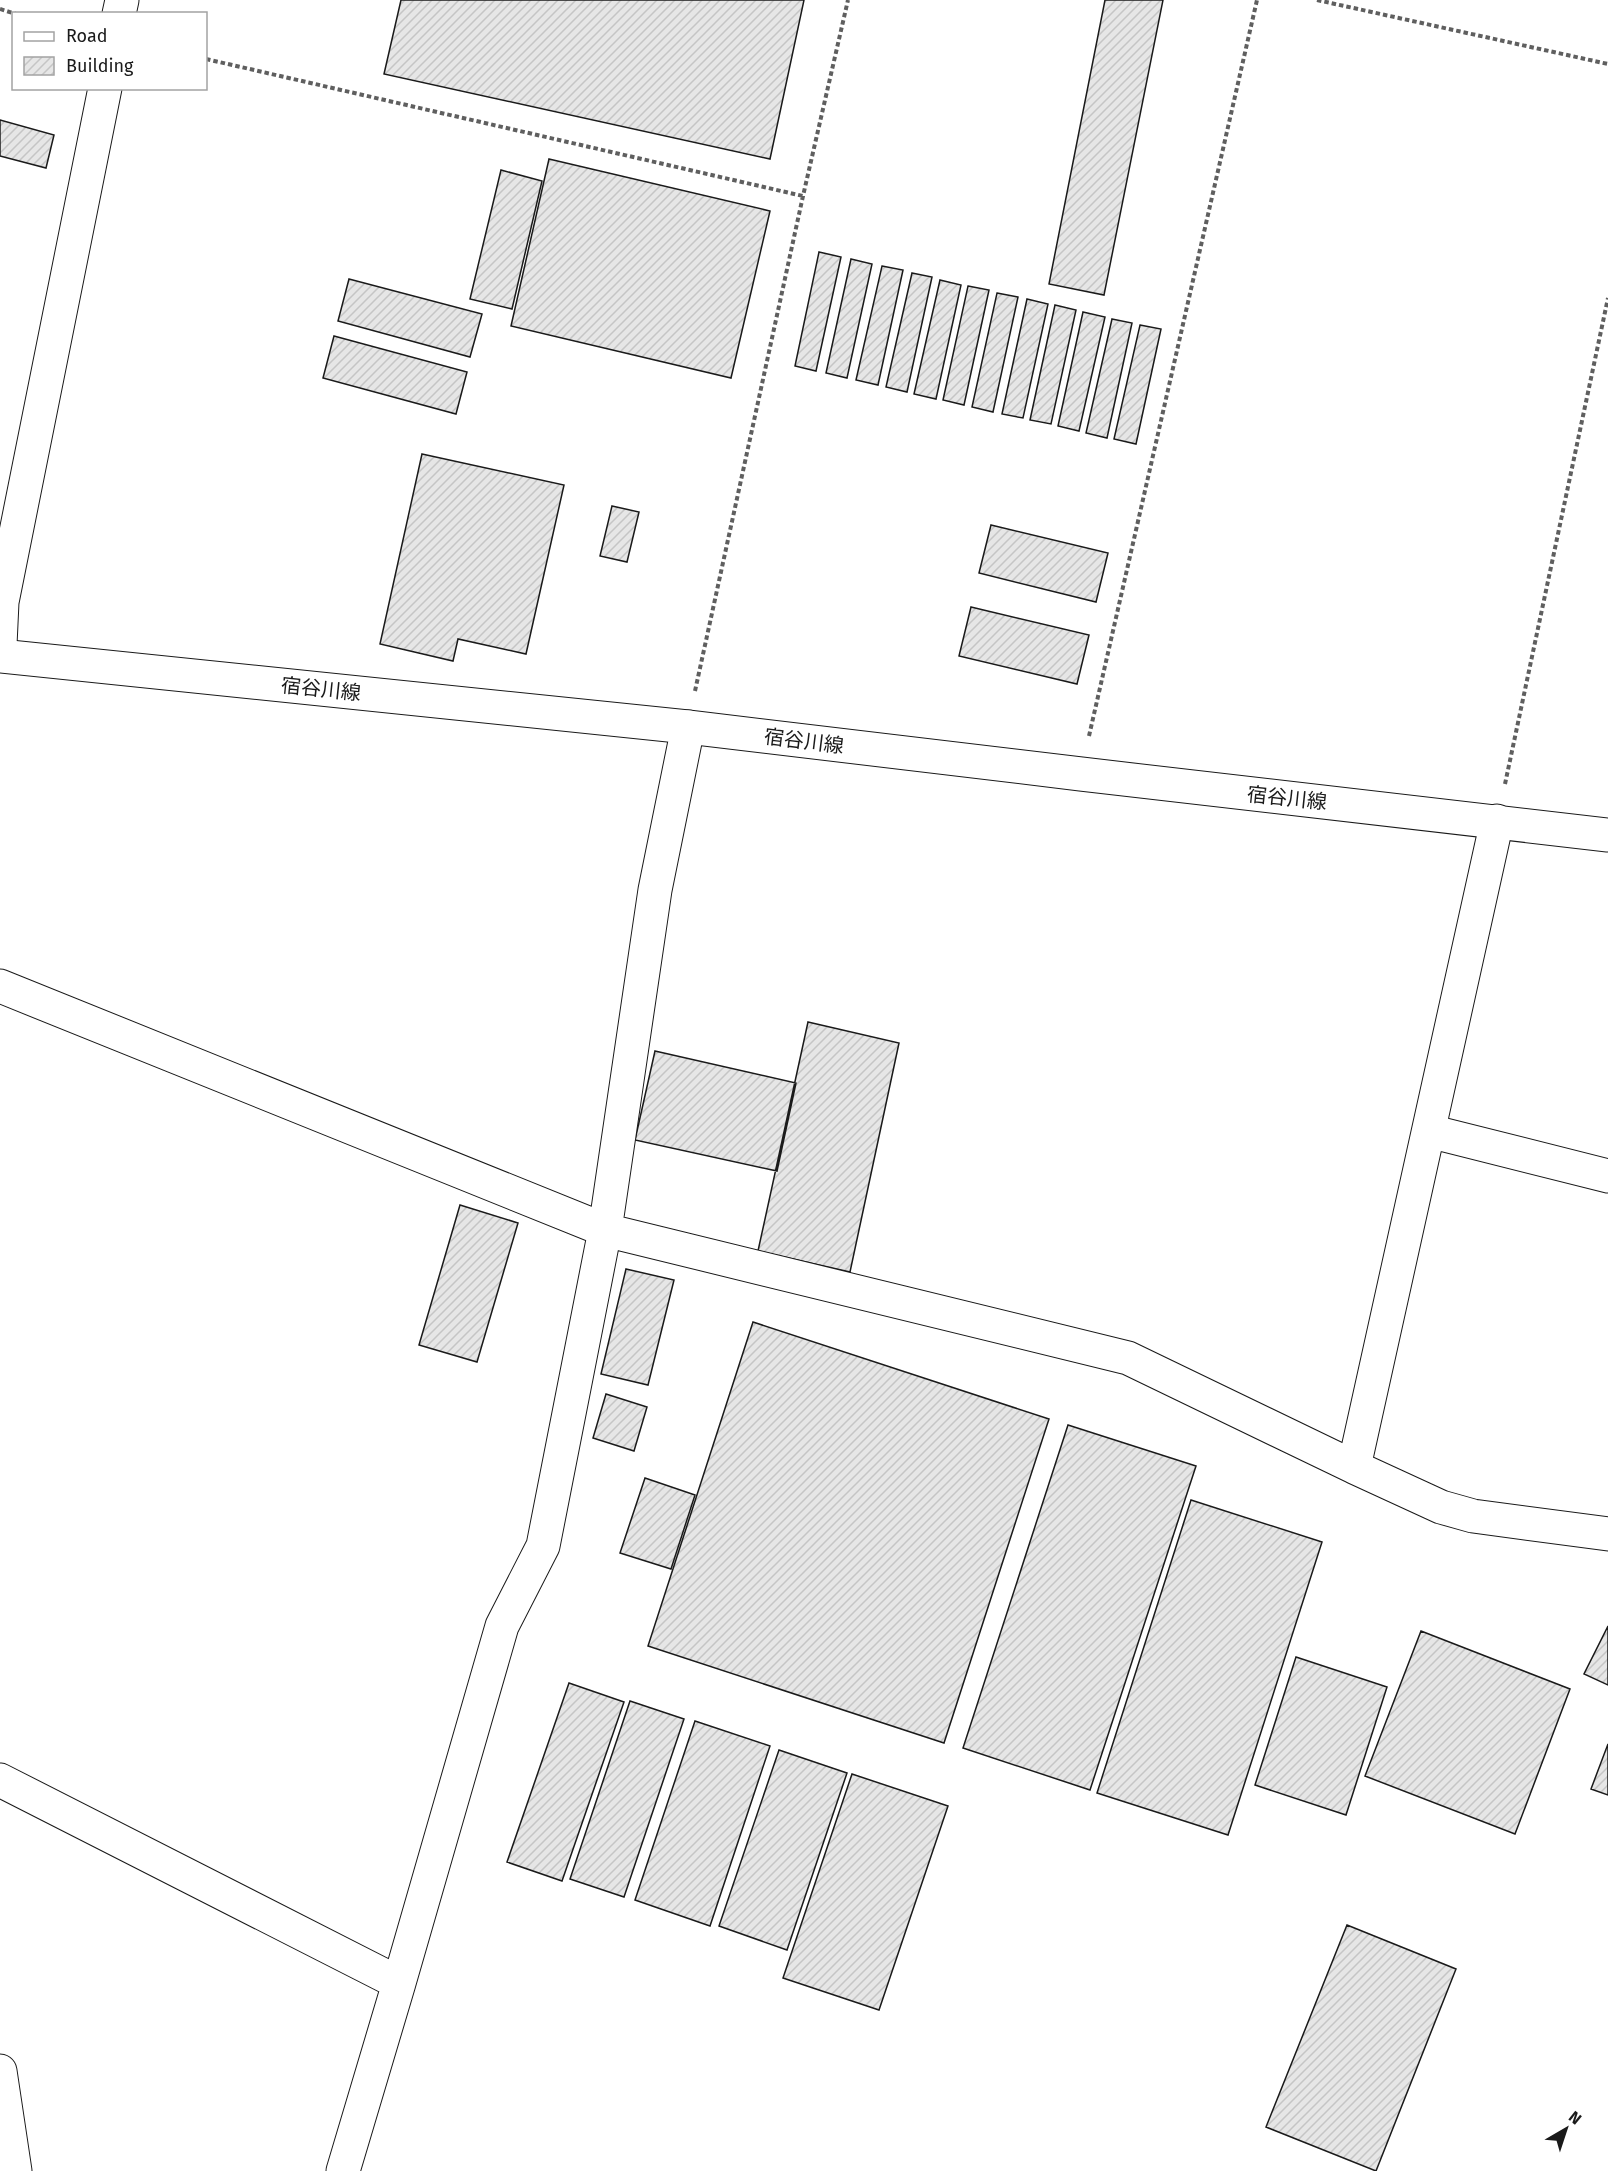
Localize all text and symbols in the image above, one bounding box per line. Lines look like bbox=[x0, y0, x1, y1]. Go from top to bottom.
legend bbox=[12, 12, 207, 90]
text: Road bbox=[66, 25, 108, 47]
text: Building bbox=[66, 55, 134, 77]
street label: 宿谷川線 bbox=[280, 673, 362, 705]
street label: 宿谷川線 bbox=[763, 724, 845, 758]
street label: 宿谷川線 bbox=[1246, 782, 1328, 814]
north arrow bbox=[1536, 2099, 1596, 2159]
text: N bbox=[1565, 2107, 1585, 2128]

